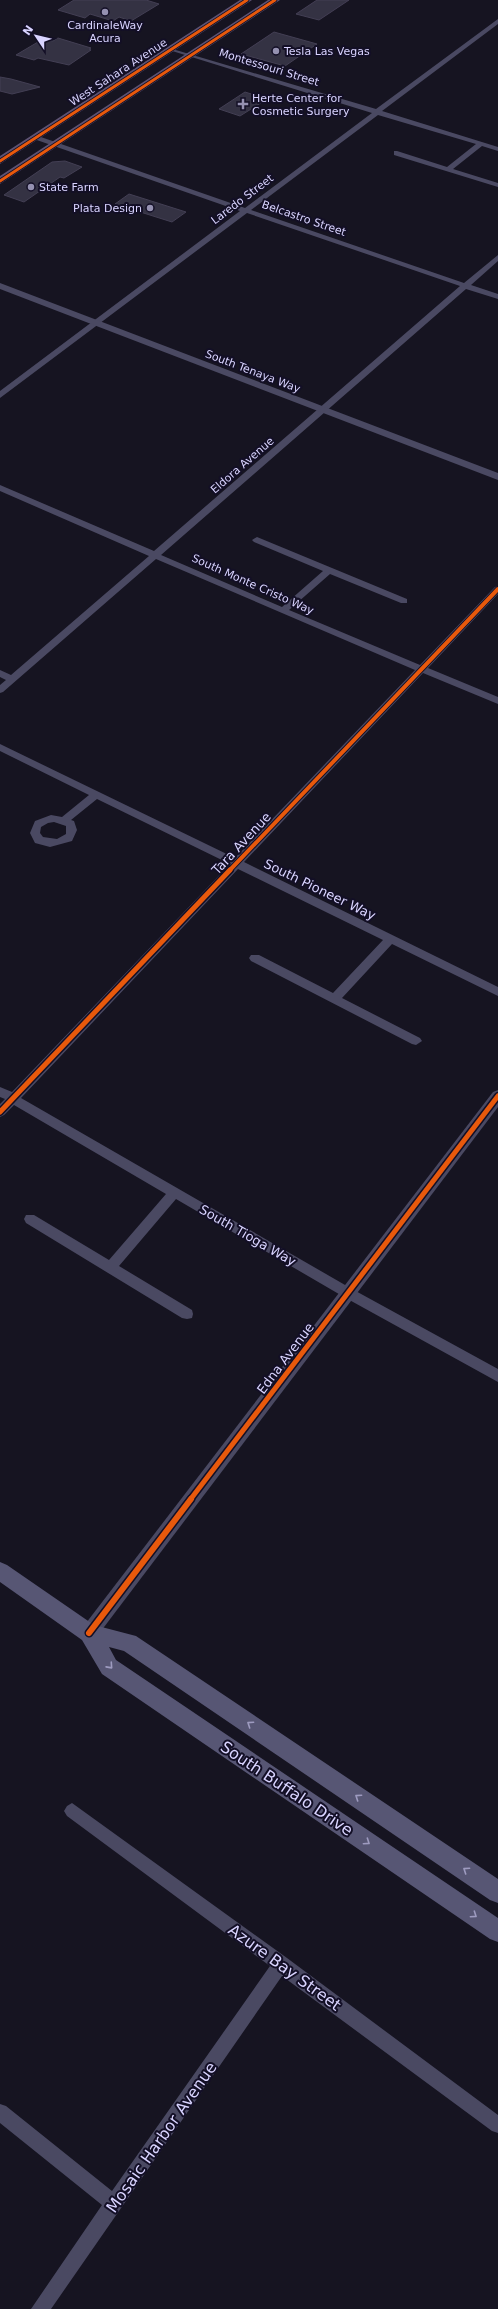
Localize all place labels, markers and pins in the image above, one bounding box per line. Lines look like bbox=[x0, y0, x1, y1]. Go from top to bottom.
marker: CardinaleWay Acura bbox=[100, 7, 110, 17]
place label: CardinaleWay Acura bbox=[67, 19, 143, 45]
place label: Tesla Las Vegas bbox=[283, 45, 370, 58]
marker: Tesla Las Vegas bbox=[271, 46, 281, 56]
place label: Herte Center for Cosmetic Surgery bbox=[252, 92, 350, 118]
marker: Herte Center for Cosmetic Surgery bbox=[237, 98, 249, 110]
place label: State Farm bbox=[39, 181, 99, 194]
marker: State Farm bbox=[26, 182, 36, 192]
place label: Plata Design bbox=[73, 202, 142, 215]
marker: Plata Design bbox=[145, 203, 155, 213]

